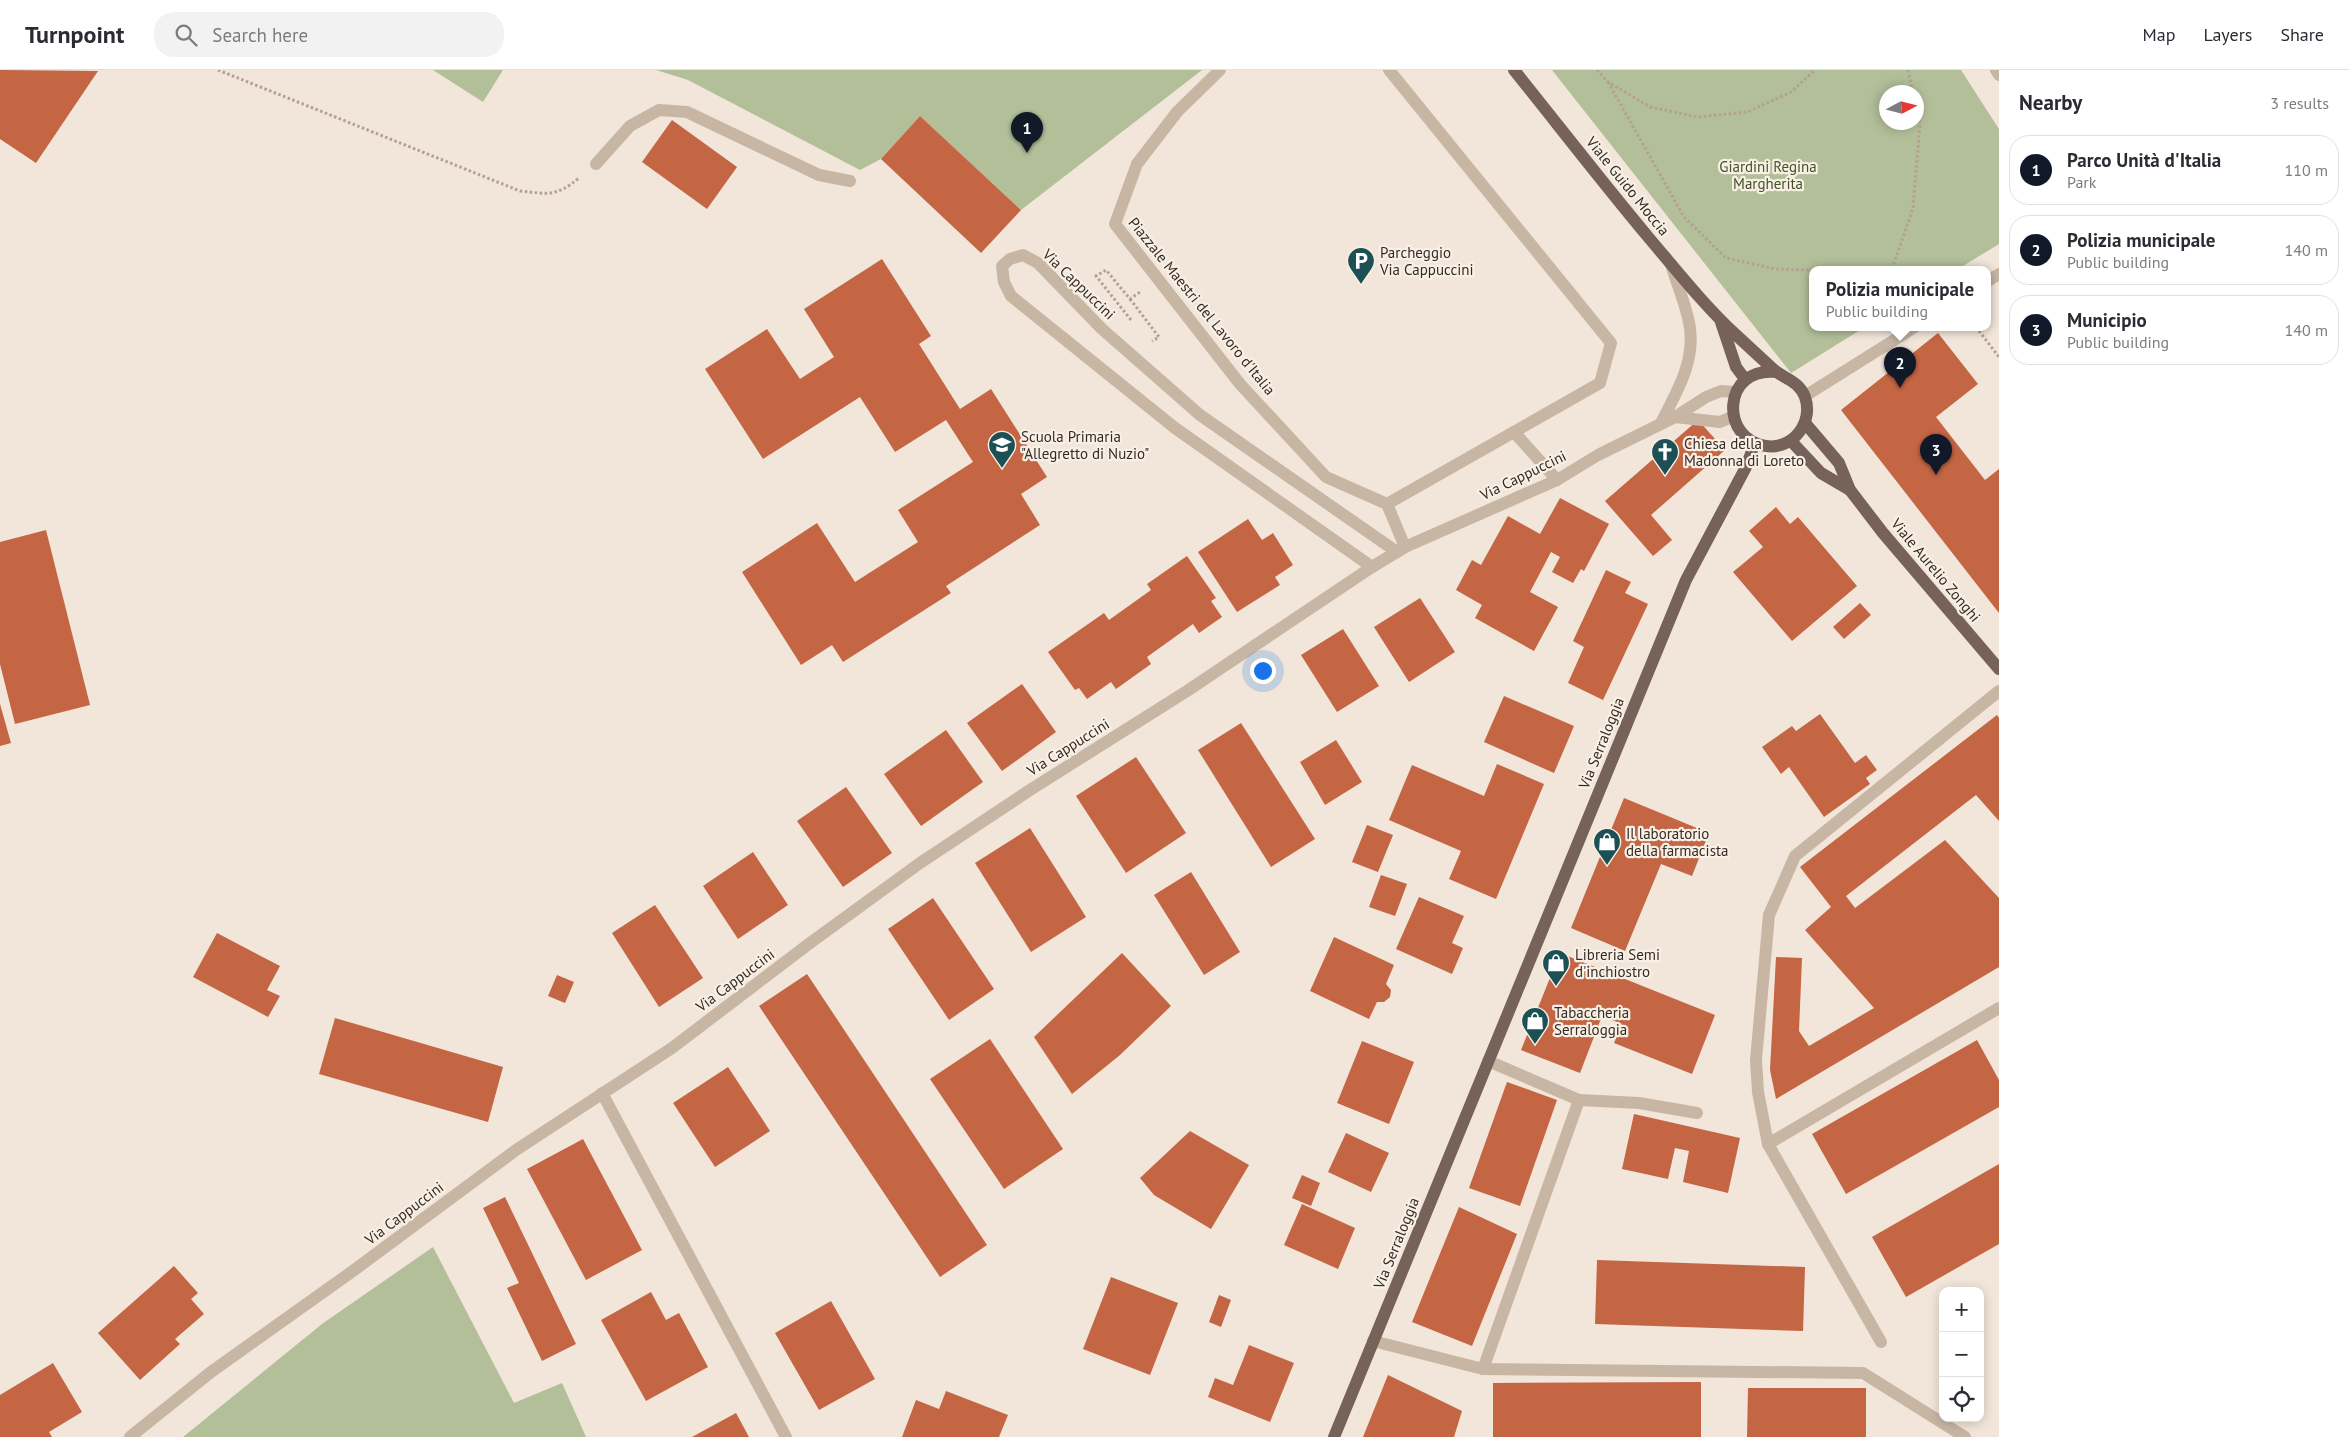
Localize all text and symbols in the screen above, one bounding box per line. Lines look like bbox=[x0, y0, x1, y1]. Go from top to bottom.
search box bbox=[154, 12, 504, 57]
text: Turnpoint bbox=[25, 19, 124, 50]
icon: search bbox=[172, 21, 200, 49]
text: Search here bbox=[212, 23, 308, 47]
text: Map bbox=[2143, 23, 2175, 46]
text: Layers bbox=[2203, 23, 2252, 46]
text: Share bbox=[2280, 23, 2324, 46]
north arrow bbox=[1879, 85, 1924, 130]
text: Nearby bbox=[2019, 89, 2082, 116]
text: 3 results bbox=[2270, 93, 2329, 113]
pin: 1 bbox=[1011, 112, 1043, 153]
street label: Viale Guido Moccia bbox=[1582, 132, 1674, 239]
text: Parco Unità d'Italia bbox=[2067, 148, 2221, 172]
park label: Giardini Regina Margherita bbox=[1719, 157, 1817, 193]
text: 1 bbox=[2031, 160, 2041, 180]
text: 110 m bbox=[2285, 160, 2328, 180]
text: Park bbox=[2067, 172, 2096, 192]
street label: Piazzale Maestri del Lavoro d'Italia bbox=[1124, 213, 1280, 399]
text: Polizia municipale bbox=[2067, 228, 2215, 252]
text: 2 bbox=[2031, 240, 2041, 260]
text: 140 m bbox=[2285, 240, 2328, 260]
place label: Parcheggio Via Cappuccini bbox=[1379, 243, 1473, 279]
street label: Via Cappuccini bbox=[1038, 244, 1119, 323]
parking icon: Parcheggio Via Cappuccini bbox=[1346, 246, 1376, 285]
text: Public building bbox=[2067, 252, 2169, 272]
popup bbox=[1809, 266, 1991, 331]
text: Polizia municipale bbox=[1826, 277, 1974, 301]
text: Public building bbox=[1826, 301, 1928, 321]
text: Municipio bbox=[2067, 308, 2147, 332]
text: 3 bbox=[2031, 320, 2041, 340]
text: 140 m bbox=[2285, 320, 2328, 340]
text: Public building bbox=[2067, 332, 2169, 352]
pin: 2 bbox=[1884, 347, 1916, 388]
place label: Scuola Primaria "Allegretto di Nuzio" bbox=[1021, 427, 1149, 463]
school or university icon: Scuola Primaria "Allegretto di Nuzio" bbox=[987, 430, 1017, 469]
place label: Chiesa della Madonna di Loreto bbox=[1684, 434, 1804, 470]
pin: 3 bbox=[1920, 434, 1952, 475]
church icon: Chiesa della Madonna di Loreto bbox=[1650, 437, 1680, 476]
street label: Via Cappuccini bbox=[1476, 446, 1569, 504]
street label: Viale Aurelio Zonghi bbox=[1887, 514, 1985, 626]
your location bbox=[1250, 658, 1276, 684]
street label: Via Serraloggia bbox=[1574, 694, 1628, 793]
street label: Via Cappuccini bbox=[1022, 714, 1113, 780]
place label: Il laboratorio della farmacista bbox=[1626, 824, 1728, 860]
shop icon: Il laboratorio della farmacista bbox=[1592, 827, 1622, 866]
street label: Via Cappuccini bbox=[691, 944, 778, 1016]
place label: Libreria Semi d'inchiostro bbox=[1575, 945, 1660, 981]
shop icon: Libreria Semi d'inchiostro bbox=[1541, 948, 1571, 987]
place label: Tabaccheria Serraloggia bbox=[1554, 1003, 1629, 1039]
shop icon: Tabaccheria Serraloggia bbox=[1520, 1006, 1550, 1045]
street label: Via Cappuccini bbox=[360, 1177, 447, 1249]
street label: Via Serraloggia bbox=[1369, 1194, 1423, 1293]
map controls bbox=[1939, 1287, 1984, 1422]
button: + bbox=[1939, 1287, 1984, 1332]
button: − bbox=[1939, 1332, 1984, 1377]
button: locate bbox=[1939, 1377, 1984, 1422]

